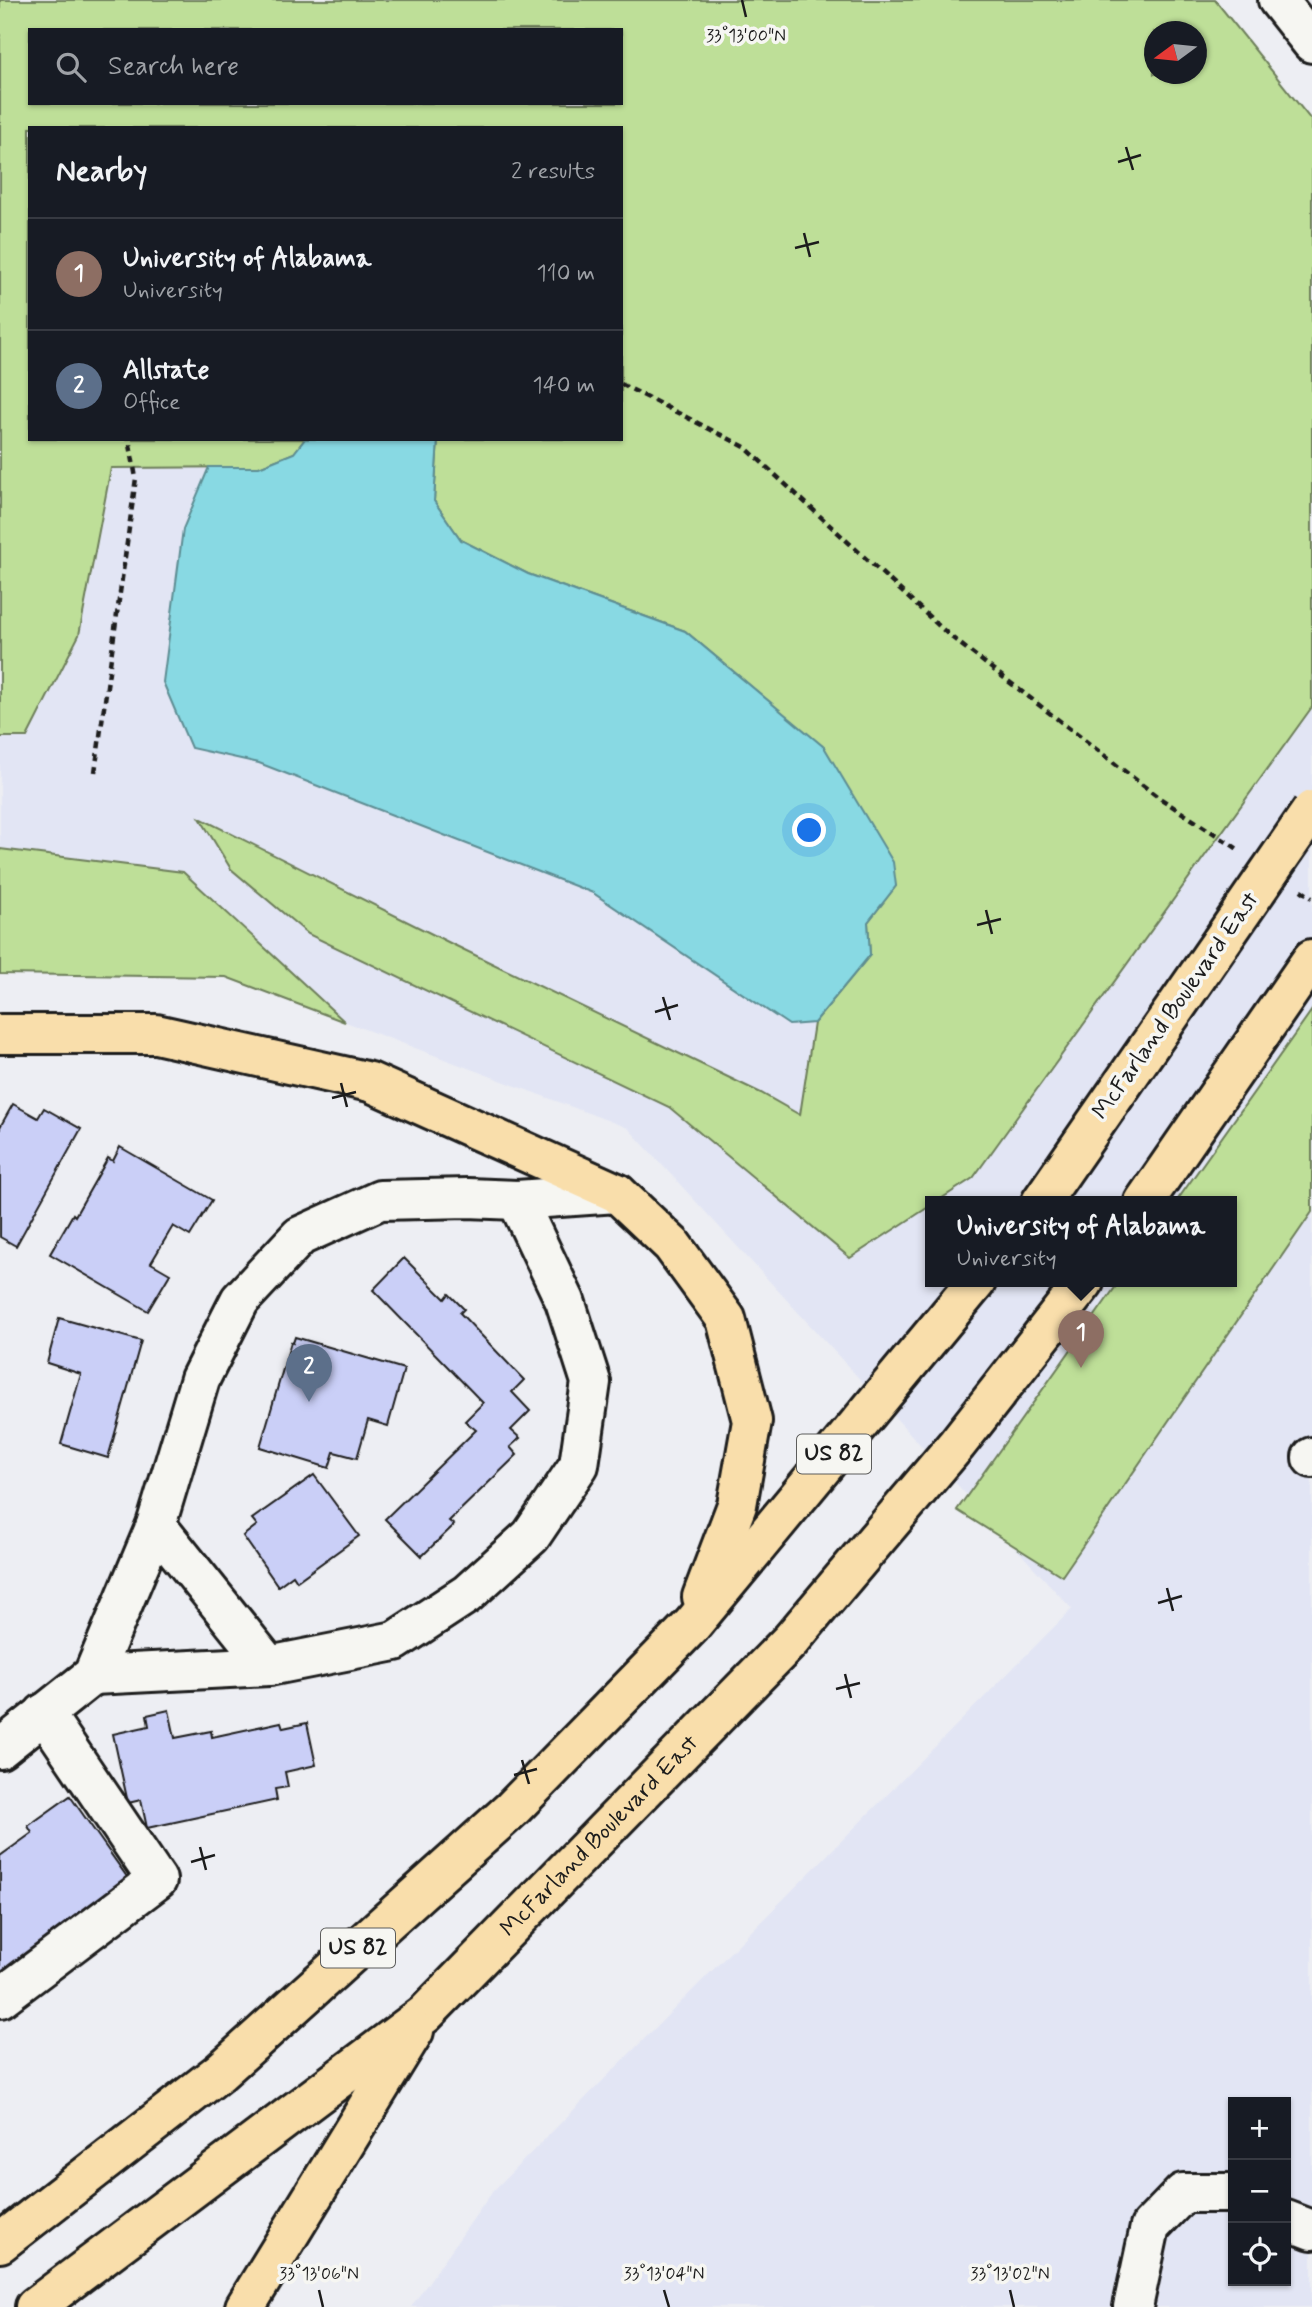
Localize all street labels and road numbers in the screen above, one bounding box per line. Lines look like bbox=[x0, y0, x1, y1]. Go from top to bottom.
street label: McFarland Boulevard East bbox=[1086, 886, 1267, 1126]
road number: US 82 bbox=[797, 1434, 871, 1474]
street label: McFarland Boulevard East bbox=[493, 1728, 705, 1944]
road number: US 82 bbox=[321, 1928, 395, 1968]

